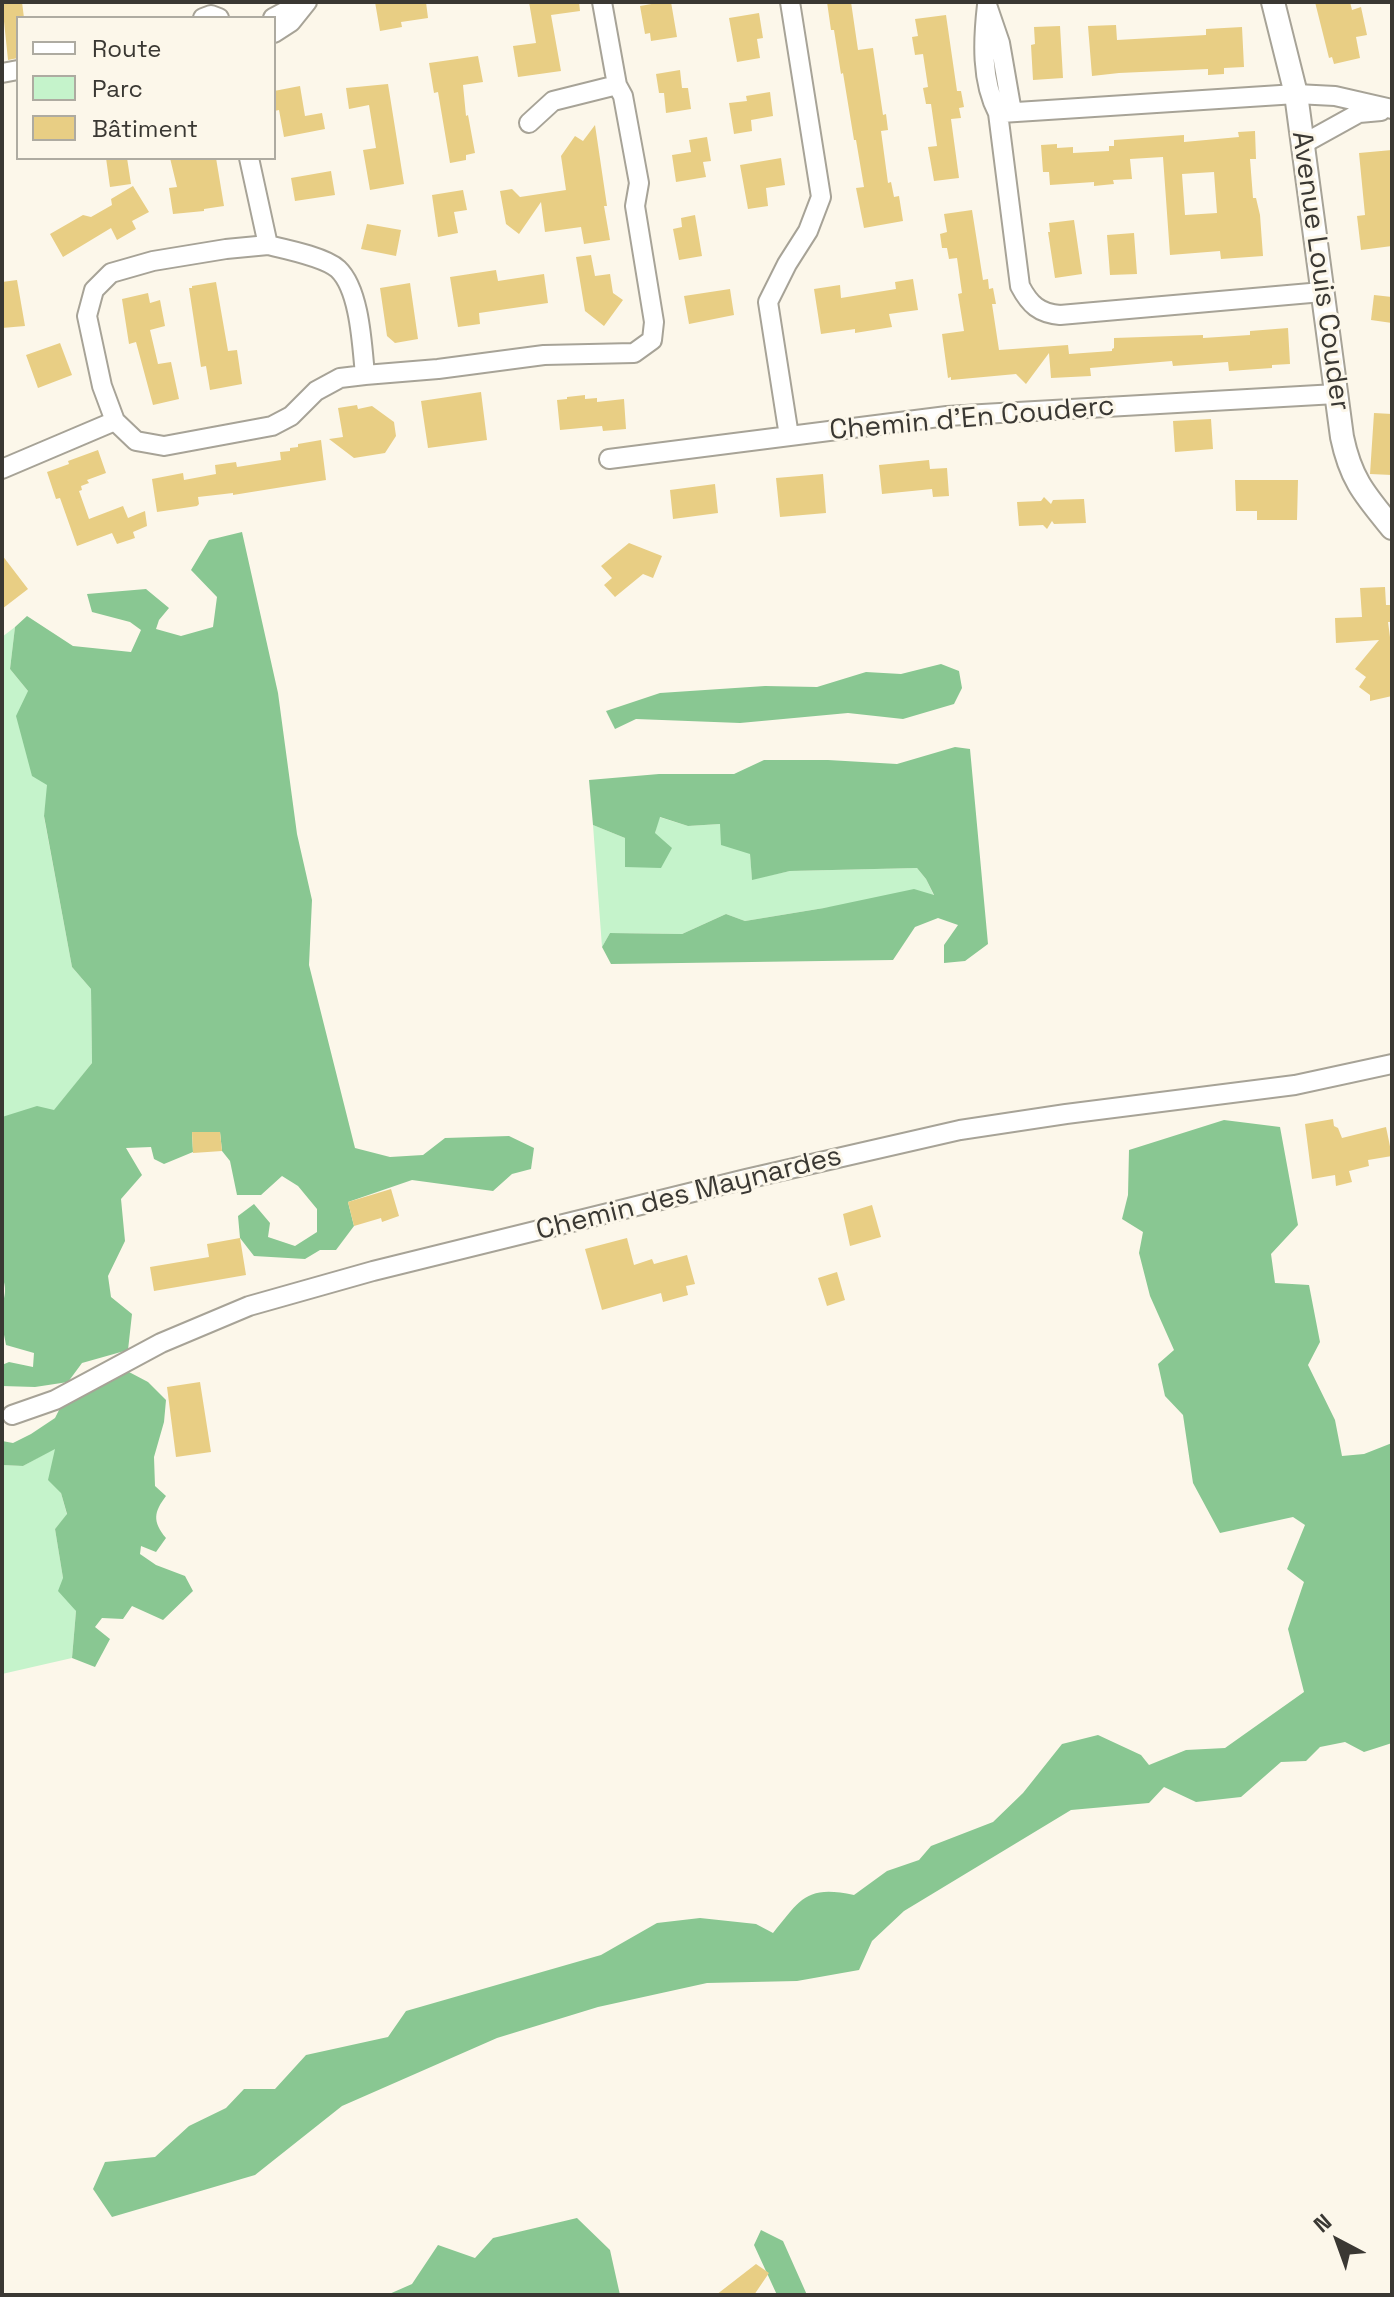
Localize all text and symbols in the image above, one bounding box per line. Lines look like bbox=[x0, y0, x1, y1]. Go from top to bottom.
legend bbox=[16, 16, 276, 160]
text: Route bbox=[92, 33, 161, 64]
text: Parc bbox=[92, 73, 143, 104]
text: Bâtiment bbox=[92, 113, 198, 144]
street label: Avenue Louis Couder bbox=[1284, 129, 1356, 413]
street label: Chemin d'En Couderc bbox=[828, 390, 1116, 448]
street label: Chemin des Maynardes bbox=[533, 1140, 845, 1248]
north arrow bbox=[1298, 2201, 1378, 2281]
text: N bbox=[1308, 2207, 1337, 2238]

